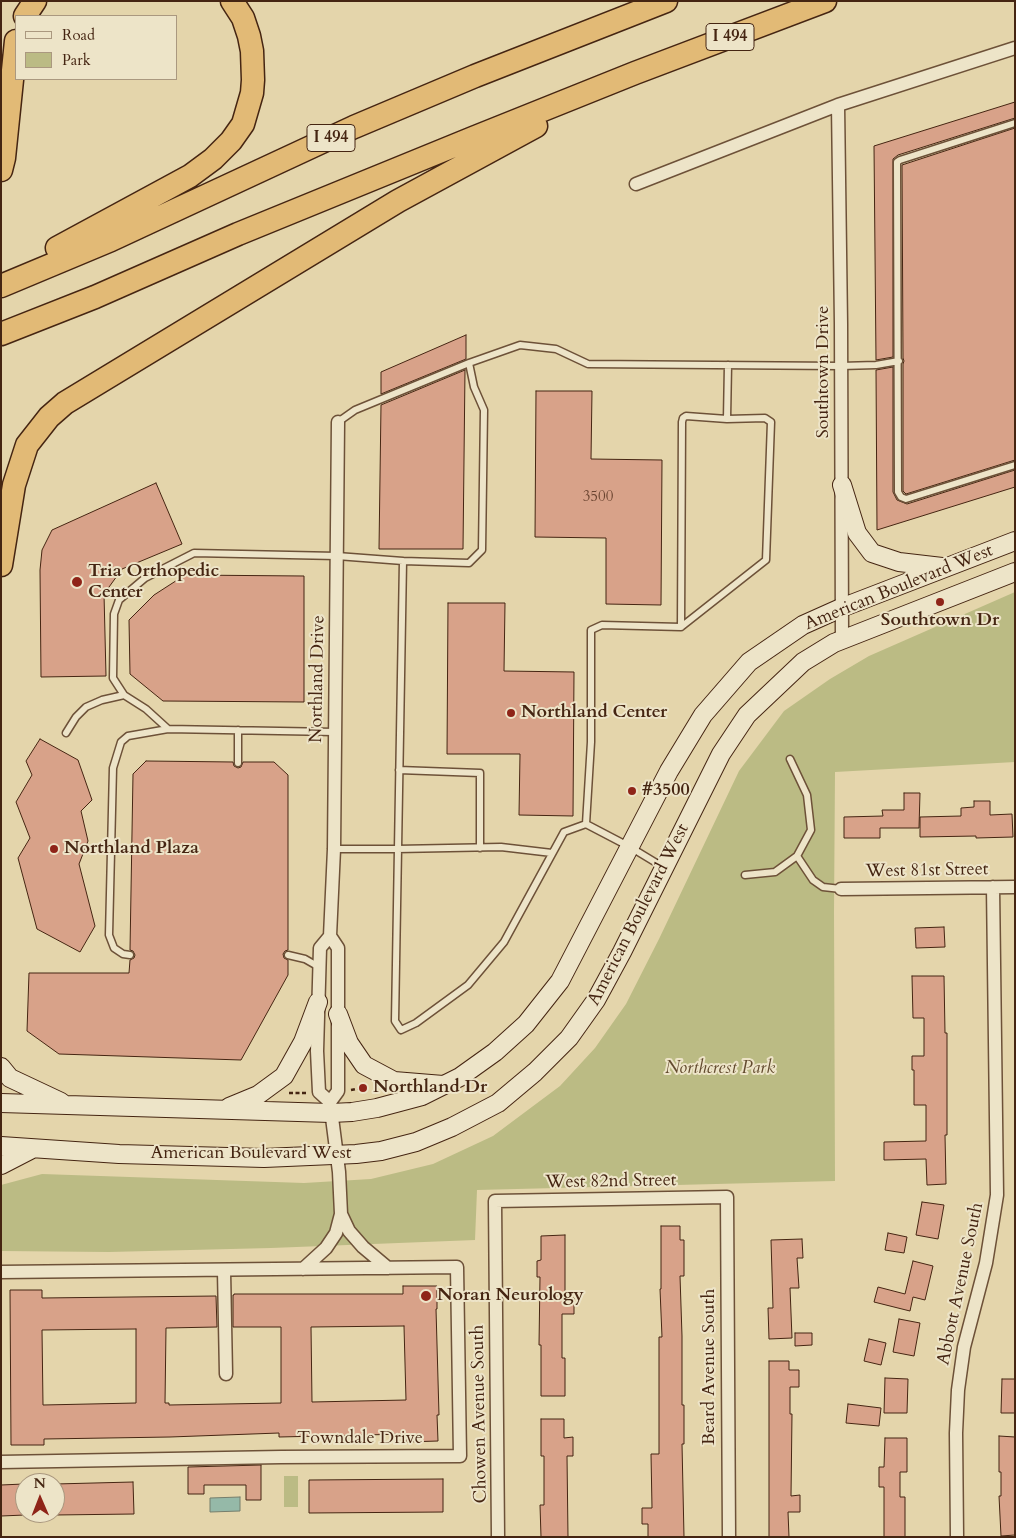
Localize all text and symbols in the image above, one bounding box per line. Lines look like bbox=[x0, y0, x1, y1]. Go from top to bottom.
legend bbox=[15, 15, 178, 80]
road number: I 494 bbox=[706, 24, 754, 51]
text: Road bbox=[62, 25, 95, 45]
text: Park bbox=[62, 50, 91, 70]
road number: I 494 bbox=[307, 125, 355, 152]
street label: Southtown Drive bbox=[813, 306, 835, 438]
house number: 3500 bbox=[583, 489, 613, 507]
street label: American Boulevard West bbox=[802, 540, 996, 636]
place label: Tria Orthopedic Center bbox=[88, 561, 219, 604]
marker: Tria Orthopedic Center bbox=[70, 575, 84, 589]
marker: Southtown Dr bbox=[934, 596, 946, 608]
place label: Southtown Dr bbox=[881, 610, 999, 632]
street label: Northland Drive bbox=[306, 615, 330, 743]
place label: Northland Center bbox=[521, 702, 667, 724]
marker: Northland Center bbox=[505, 707, 517, 719]
place label: #3500 bbox=[642, 780, 690, 802]
marker: #3500 bbox=[626, 785, 638, 797]
street label: American Boulevard West bbox=[584, 821, 694, 1009]
place label: Northland Plaza bbox=[64, 838, 199, 860]
marker: Northland Plaza bbox=[48, 843, 60, 855]
street label: West 81st Street bbox=[865, 859, 989, 883]
park label: Northcrest Park bbox=[665, 1058, 775, 1080]
place label: Northland Dr bbox=[373, 1077, 487, 1099]
marker: Northland Dr bbox=[357, 1082, 369, 1094]
street label: American Boulevard West bbox=[150, 1143, 352, 1165]
street label: West 82nd Street bbox=[545, 1170, 677, 1194]
street label: Abbott Avenue South bbox=[933, 1201, 989, 1367]
place label: Noran Neurology bbox=[437, 1285, 584, 1307]
marker: Noran Neurology bbox=[419, 1289, 433, 1303]
street label: Beard Avenue South bbox=[699, 1289, 721, 1445]
street label: Chowen Avenue South bbox=[468, 1325, 492, 1503]
street label: Towndale Drive bbox=[297, 1428, 423, 1450]
north arrow bbox=[15, 1473, 65, 1523]
text: N bbox=[34, 1474, 46, 1493]

